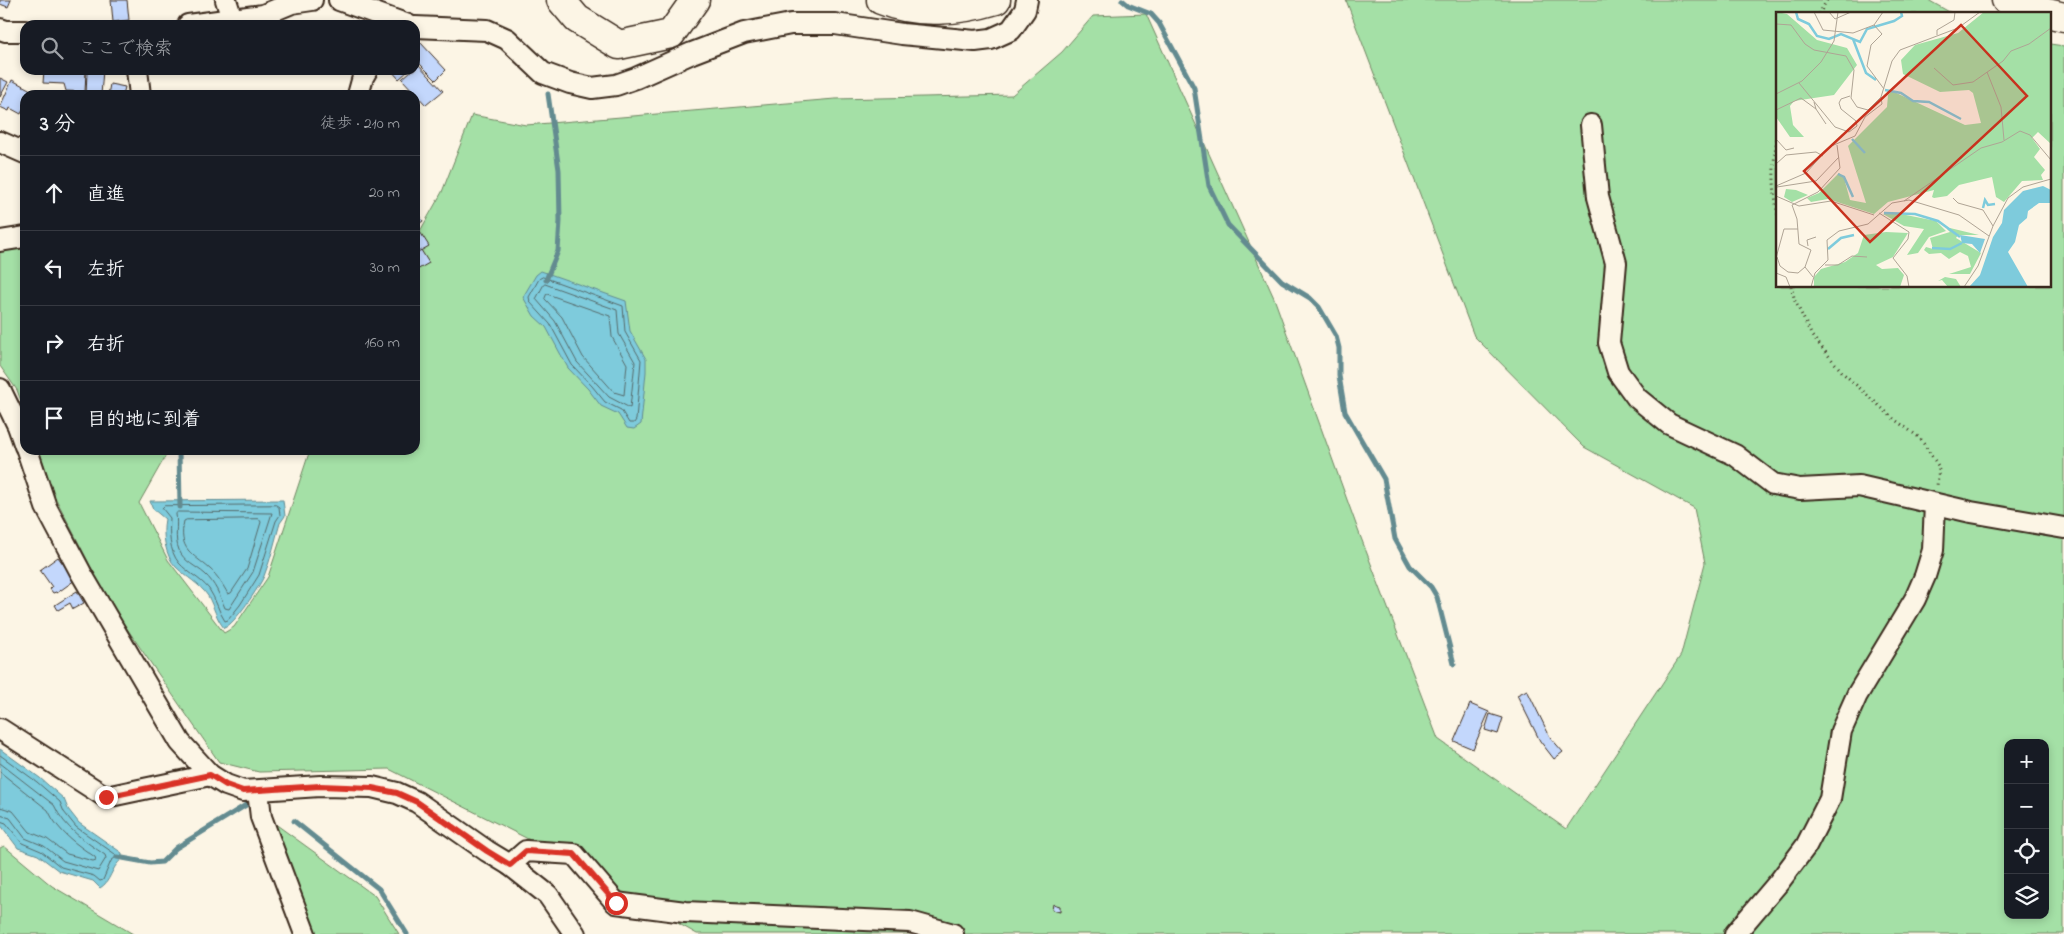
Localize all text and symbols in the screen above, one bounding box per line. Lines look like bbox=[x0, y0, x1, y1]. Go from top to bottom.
inset map bbox=[1776, 12, 2052, 288]
search box bbox=[20, 20, 420, 75]
icon: search bbox=[38, 34, 66, 62]
text: ここで検索 bbox=[78, 36, 173, 63]
text: 3 分 bbox=[40, 110, 75, 140]
text: 徒歩 · 210 m bbox=[320, 112, 400, 136]
icon: ahead bbox=[40, 179, 68, 207]
text: 20 m bbox=[369, 181, 400, 205]
text: 直進 bbox=[87, 182, 125, 209]
icon: left bbox=[40, 254, 68, 282]
text: 30 m bbox=[370, 256, 400, 280]
text: 左折 bbox=[87, 257, 125, 284]
icon: right bbox=[40, 329, 68, 357]
text: 160 m bbox=[365, 331, 400, 355]
text: 右折 bbox=[87, 332, 125, 359]
icon: arrive bbox=[40, 404, 68, 432]
text: 目的地に到着 bbox=[87, 407, 201, 434]
map controls bbox=[2004, 739, 2049, 919]
button: + bbox=[2004, 739, 2049, 784]
button: − bbox=[2004, 784, 2049, 829]
route end bbox=[95, 786, 118, 809]
button: locate bbox=[2004, 829, 2049, 874]
button: layers bbox=[2004, 874, 2049, 919]
route start bbox=[605, 892, 628, 915]

